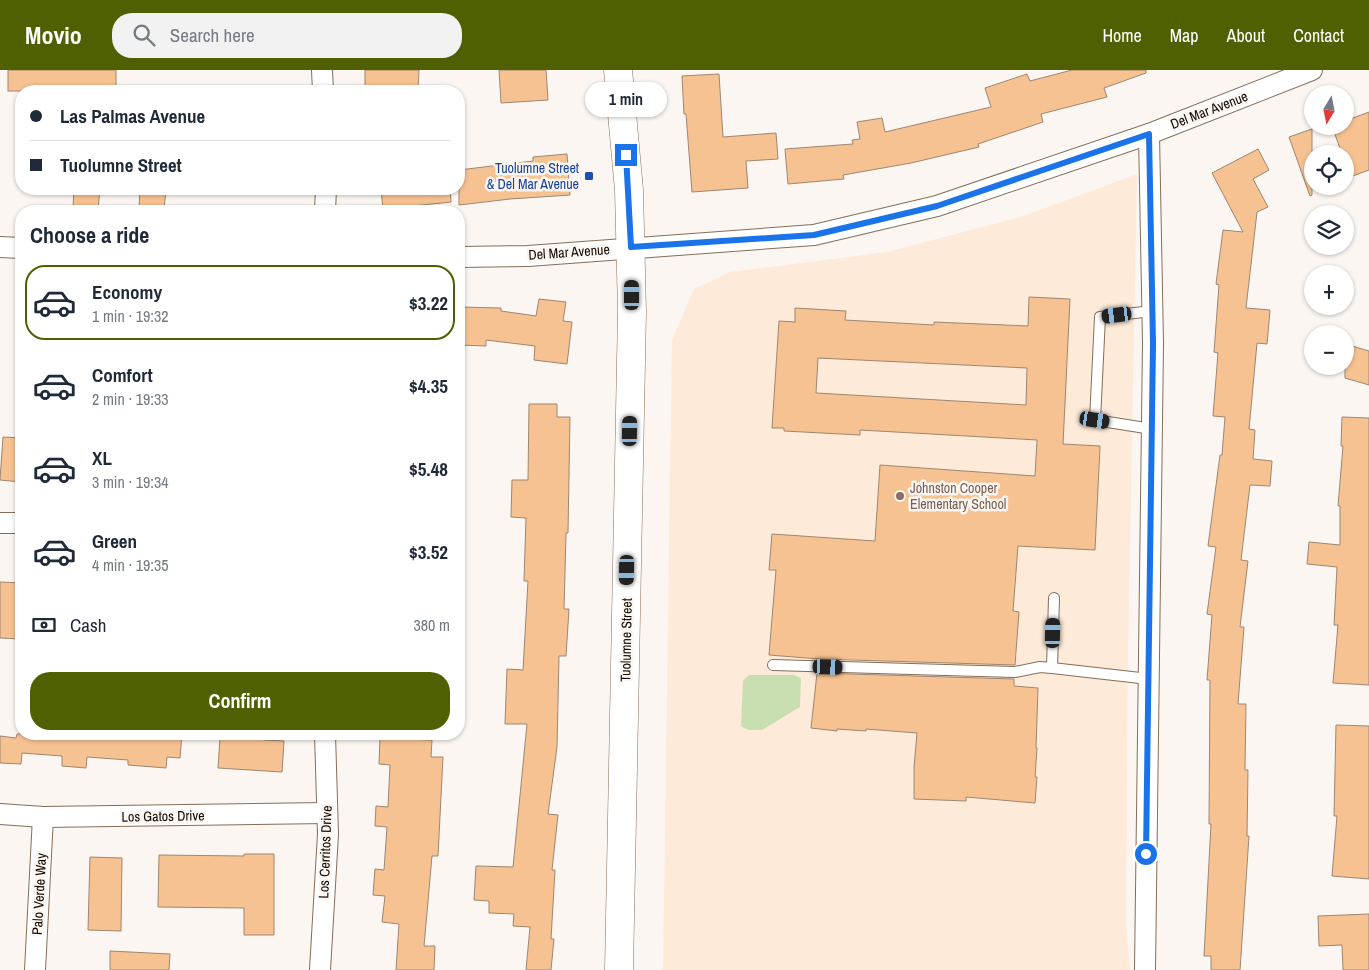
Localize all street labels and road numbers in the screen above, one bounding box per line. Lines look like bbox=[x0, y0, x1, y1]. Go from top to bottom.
street label: Del Mar Avenue bbox=[1168, 87, 1250, 133]
street label: Del Mar Avenue bbox=[528, 240, 610, 264]
street label: Tuolumne Street bbox=[616, 598, 636, 682]
street label: Los Cerritos Drive bbox=[314, 805, 336, 899]
street label: Los Gatos Drive bbox=[121, 806, 205, 826]
street label: Palo Verde Way bbox=[28, 852, 50, 935]

